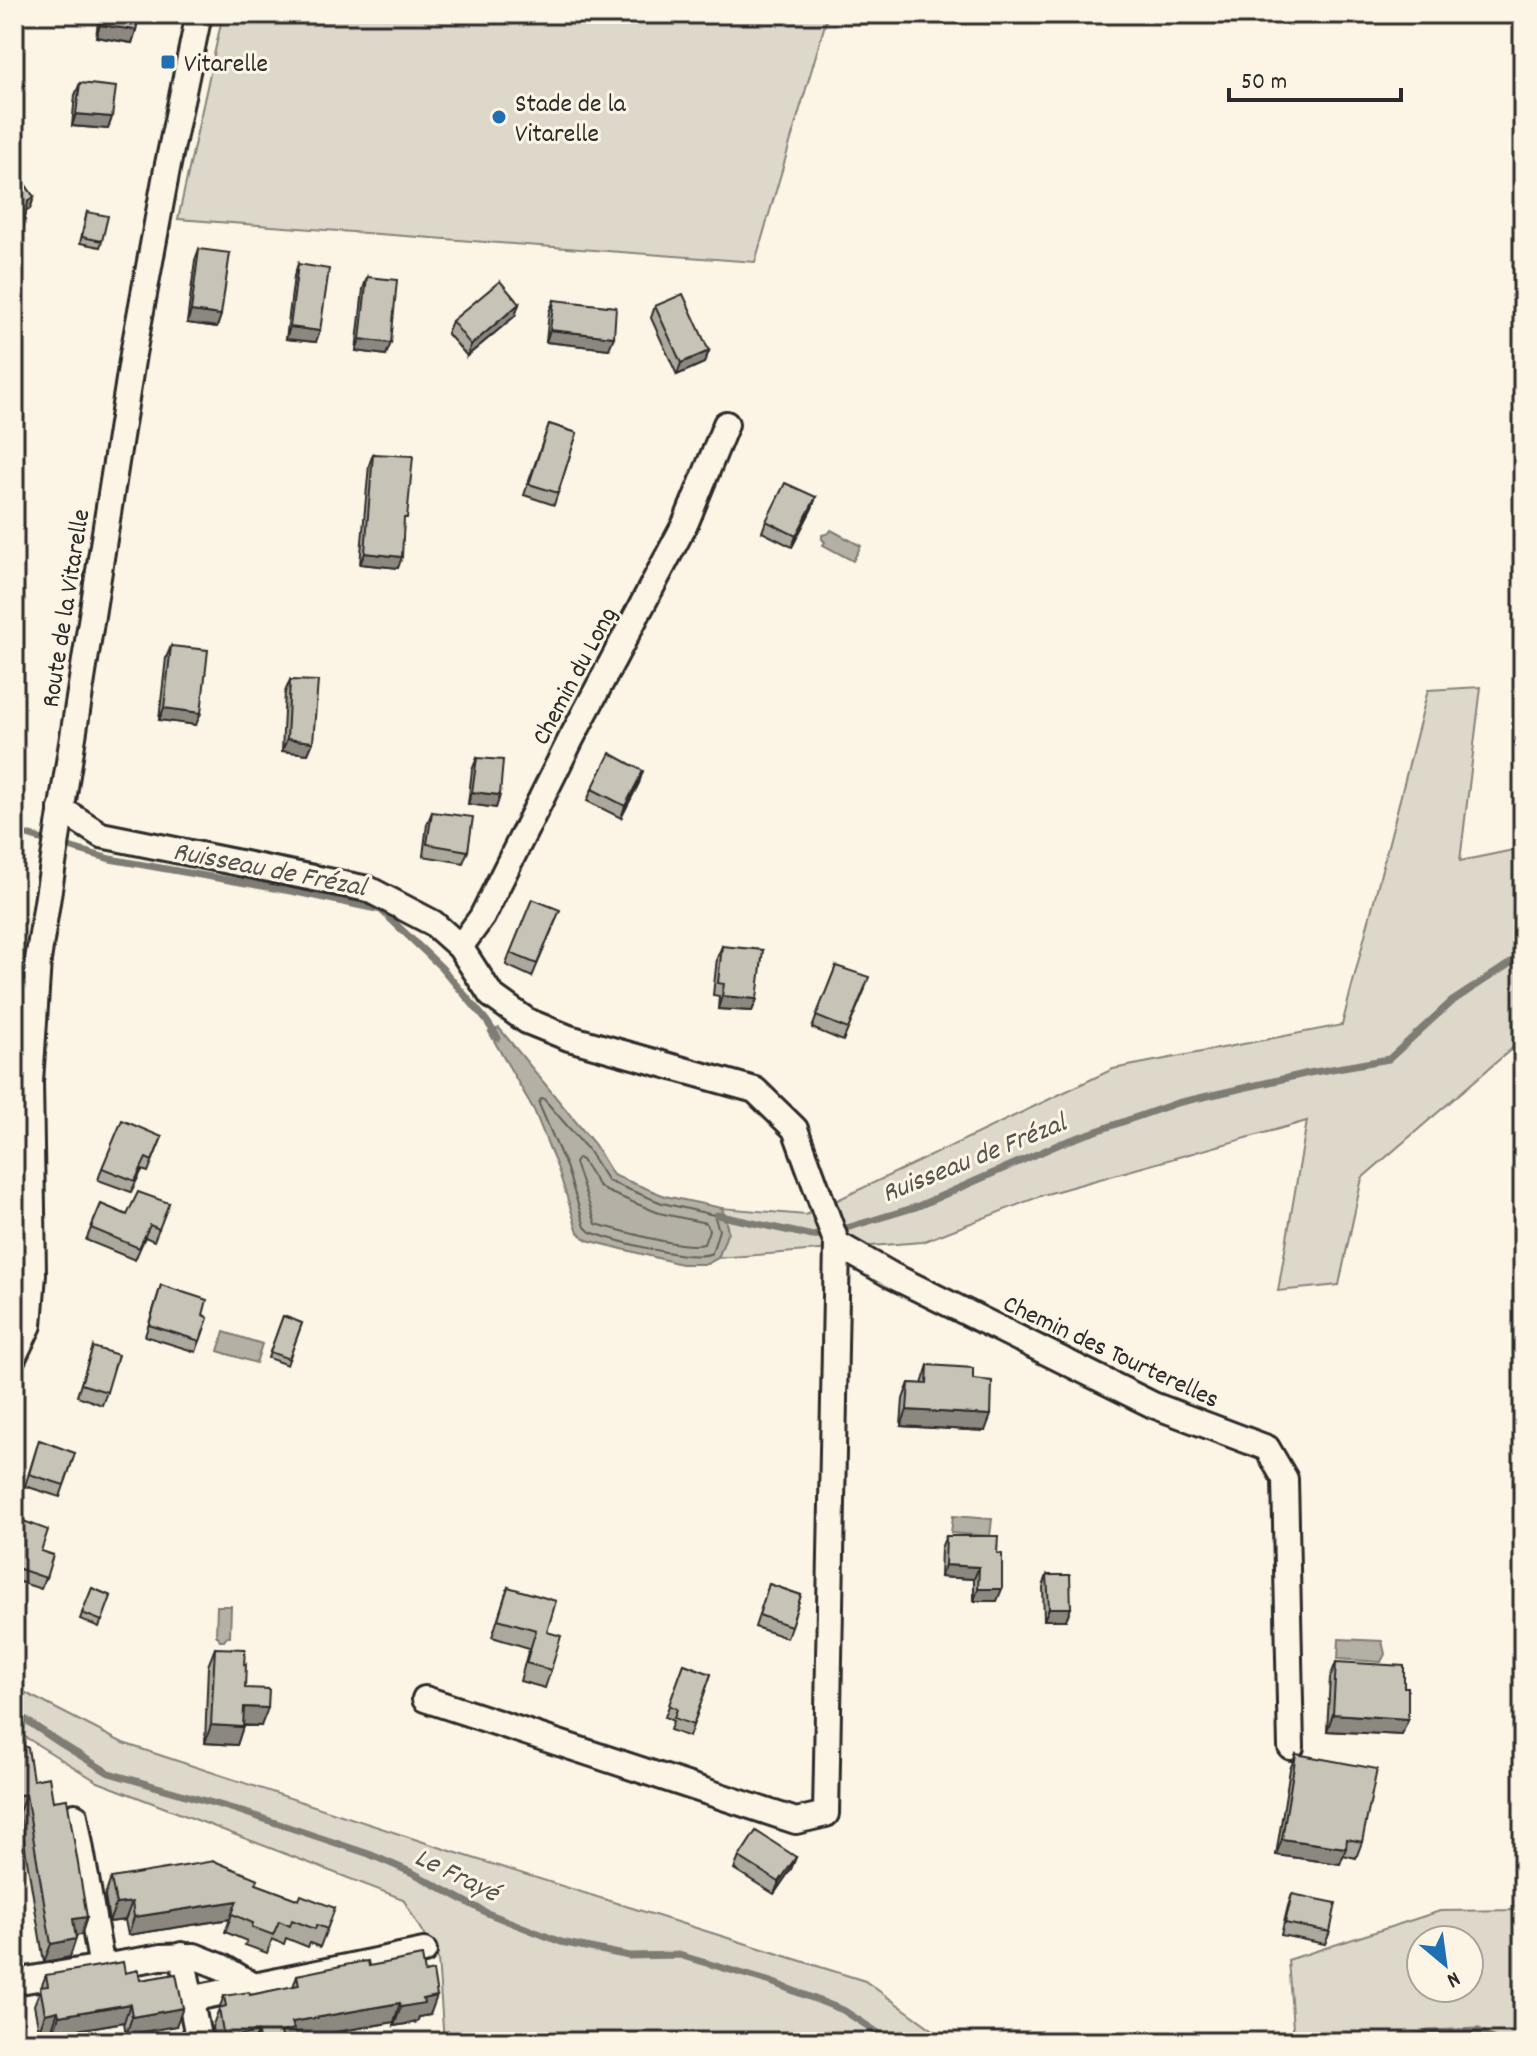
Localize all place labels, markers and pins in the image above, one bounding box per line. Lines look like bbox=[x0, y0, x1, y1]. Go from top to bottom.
place label: Vitarelle bbox=[184, 47, 268, 84]
marker: Vitarelle bbox=[159, 53, 177, 71]
place label: Stade de la Vitarelle bbox=[515, 87, 627, 154]
marker: Stade de la Vitarelle bbox=[490, 108, 508, 126]

